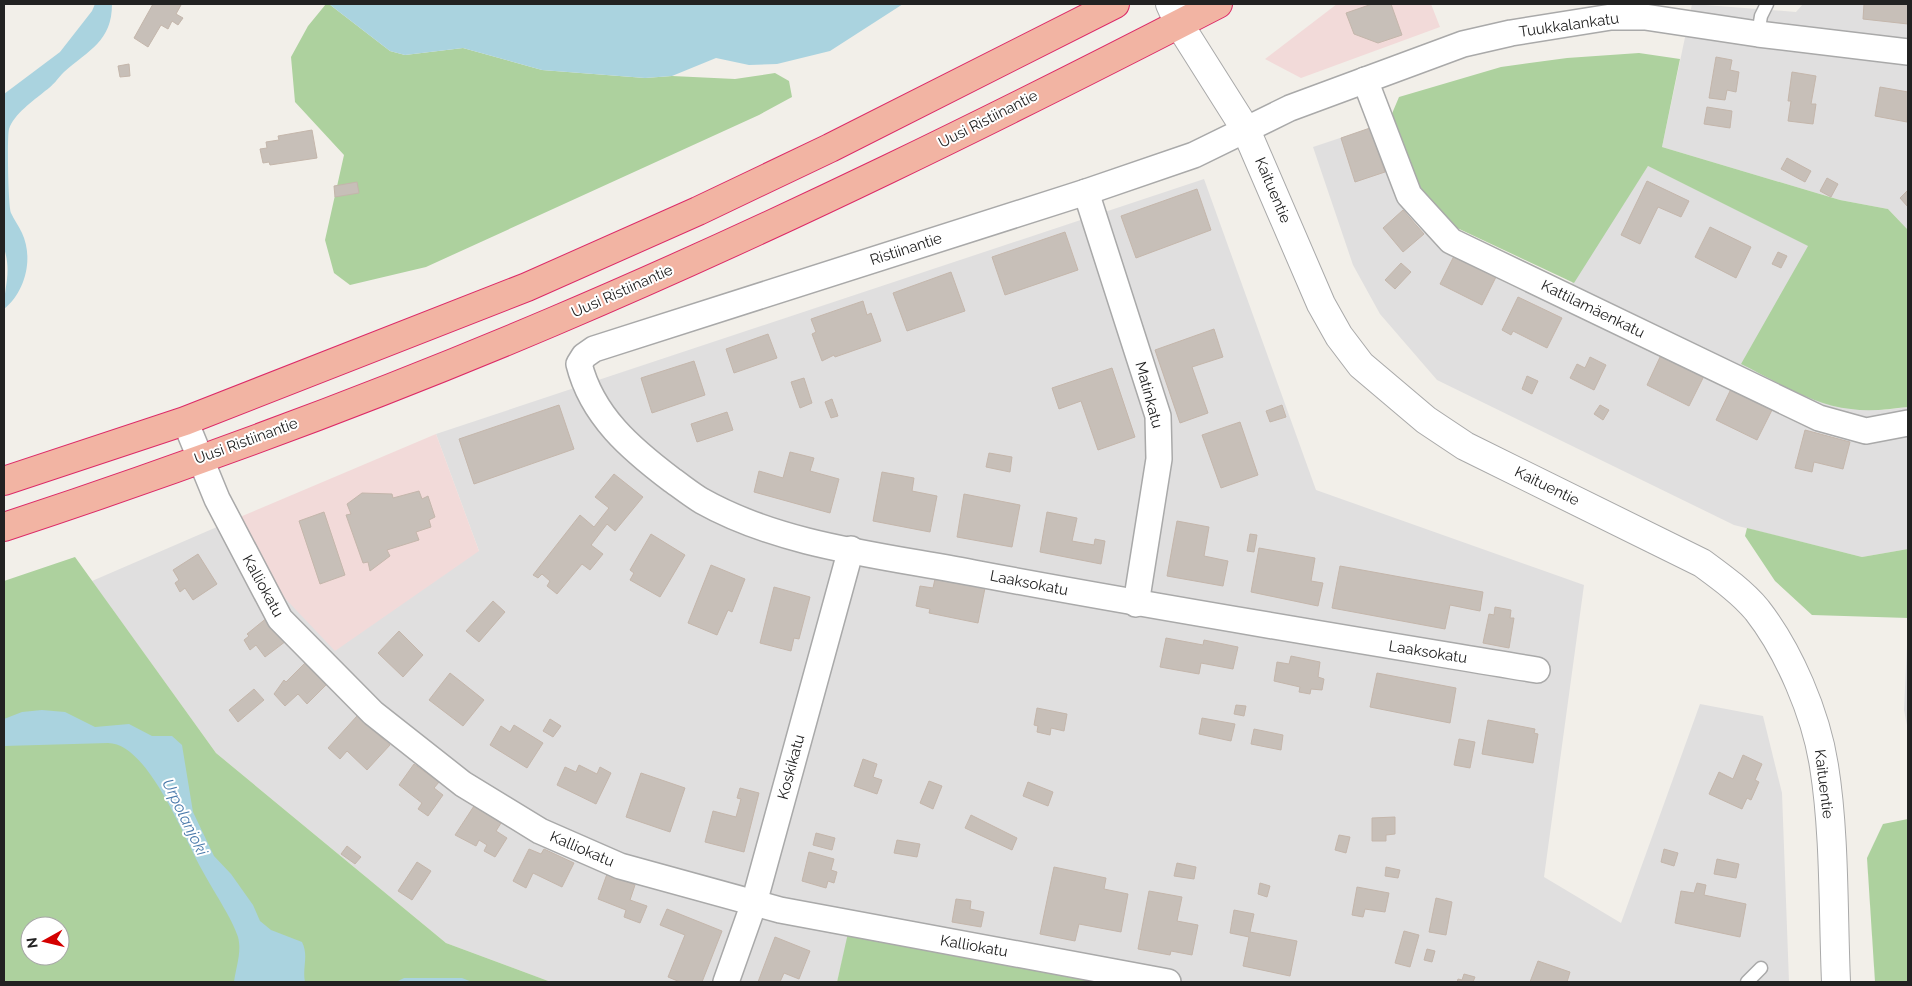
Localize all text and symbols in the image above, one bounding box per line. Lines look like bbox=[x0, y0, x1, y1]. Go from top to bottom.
street label: Tuukkalankatu bbox=[1518, 9, 1620, 41]
street label: Uusi Ristiinantie bbox=[935, 86, 1041, 152]
street label: Kaituentie bbox=[1251, 154, 1295, 226]
street label: Ristiinantie bbox=[868, 229, 944, 269]
street label: Uusi Ristiinantie bbox=[569, 261, 676, 321]
street label: Kattilamäenkatu bbox=[1538, 276, 1648, 342]
street label: Matinkatu bbox=[1131, 360, 1167, 430]
street label: Uusi Ristiinantie bbox=[192, 414, 300, 468]
street label: Kaituentie bbox=[1512, 463, 1582, 509]
street label: Kalliokatu bbox=[239, 552, 287, 620]
street label: Laaksokatu bbox=[988, 567, 1070, 599]
street label: Laaksokatu bbox=[1387, 637, 1469, 667]
street label: Koskikatu bbox=[774, 732, 808, 801]
street label: Kaituentie bbox=[1811, 748, 1837, 820]
water label: Urpolanjoki bbox=[158, 776, 212, 859]
street label: Kalliokatu bbox=[547, 827, 617, 871]
north arrow bbox=[20, 916, 70, 966]
street label: Kalliokatu bbox=[939, 931, 1009, 961]
text: N bbox=[23, 936, 41, 949]

